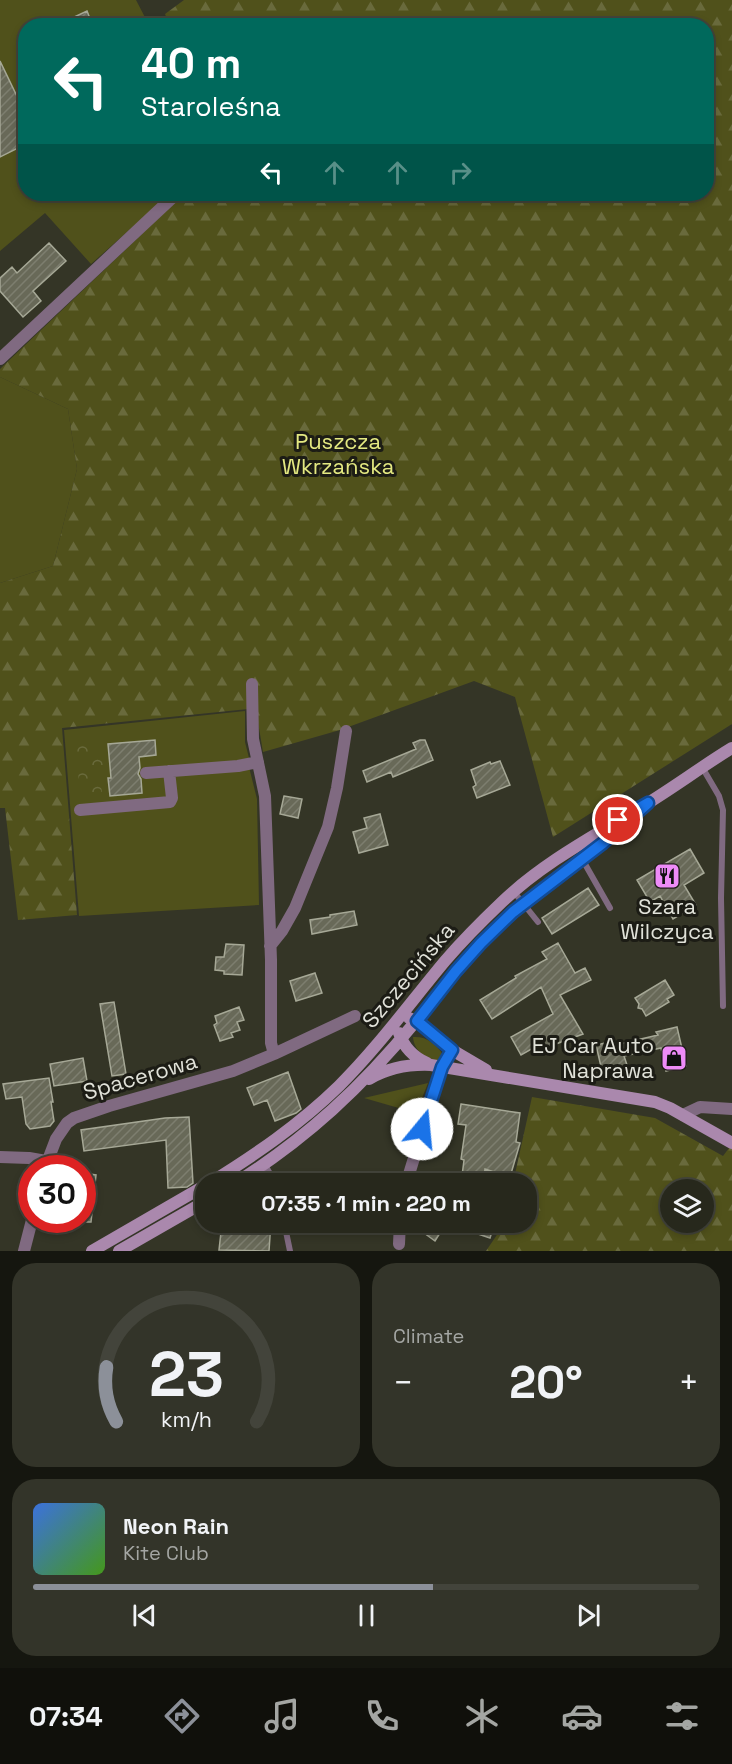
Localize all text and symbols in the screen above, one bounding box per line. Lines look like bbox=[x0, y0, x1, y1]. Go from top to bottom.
text: 40 m bbox=[141, 37, 241, 90]
icon: left bbox=[42, 42, 120, 120]
text: Staroleśna bbox=[141, 89, 281, 124]
icon: left bbox=[255, 156, 288, 189]
icon: ahead bbox=[318, 156, 351, 189]
icon: ahead bbox=[381, 156, 414, 189]
icon: right bbox=[444, 156, 477, 189]
park label: Puszcza Wkrzańska bbox=[282, 427, 395, 480]
pin bbox=[592, 794, 643, 845]
icon: arrive bbox=[601, 803, 634, 836]
restaurant icon: Szara Wilczyca bbox=[652, 861, 682, 891]
place label: Szara Wilczyca bbox=[620, 892, 714, 945]
street label: Szczecińska bbox=[356, 916, 460, 1033]
place label: EJ Car Auto Naprawa bbox=[532, 1031, 654, 1084]
shop icon: EJ Car Auto Naprawa bbox=[659, 1043, 689, 1073]
street label: Spacerowa bbox=[80, 1046, 201, 1106]
position arrow bbox=[390, 1097, 454, 1161]
speed limit sign: 30 bbox=[18, 1155, 96, 1233]
map controls bbox=[660, 1179, 714, 1233]
button: layers bbox=[660, 1179, 714, 1233]
text: 07:35 · 1 min · 220 m bbox=[261, 1189, 471, 1217]
text: Climate bbox=[393, 1323, 464, 1349]
text: 23 bbox=[148, 1335, 223, 1414]
text: 20° bbox=[509, 1354, 583, 1411]
text: − bbox=[393, 1362, 413, 1404]
text: + bbox=[679, 1362, 699, 1404]
text: km/h bbox=[160, 1406, 212, 1433]
text: Neon Rain bbox=[123, 1512, 229, 1540]
text: Kite Club bbox=[123, 1540, 209, 1566]
icon: previous bbox=[128, 1599, 161, 1632]
icon: pause bbox=[350, 1599, 383, 1632]
icon: next bbox=[572, 1599, 605, 1632]
icon: directions bbox=[161, 1695, 203, 1737]
icon: music bbox=[261, 1695, 303, 1737]
icon: phone bbox=[361, 1695, 403, 1737]
icon: climate bbox=[461, 1695, 503, 1737]
icon: car bbox=[561, 1695, 603, 1737]
icon: filters bbox=[661, 1695, 703, 1737]
text: 07:34 bbox=[29, 1699, 103, 1734]

